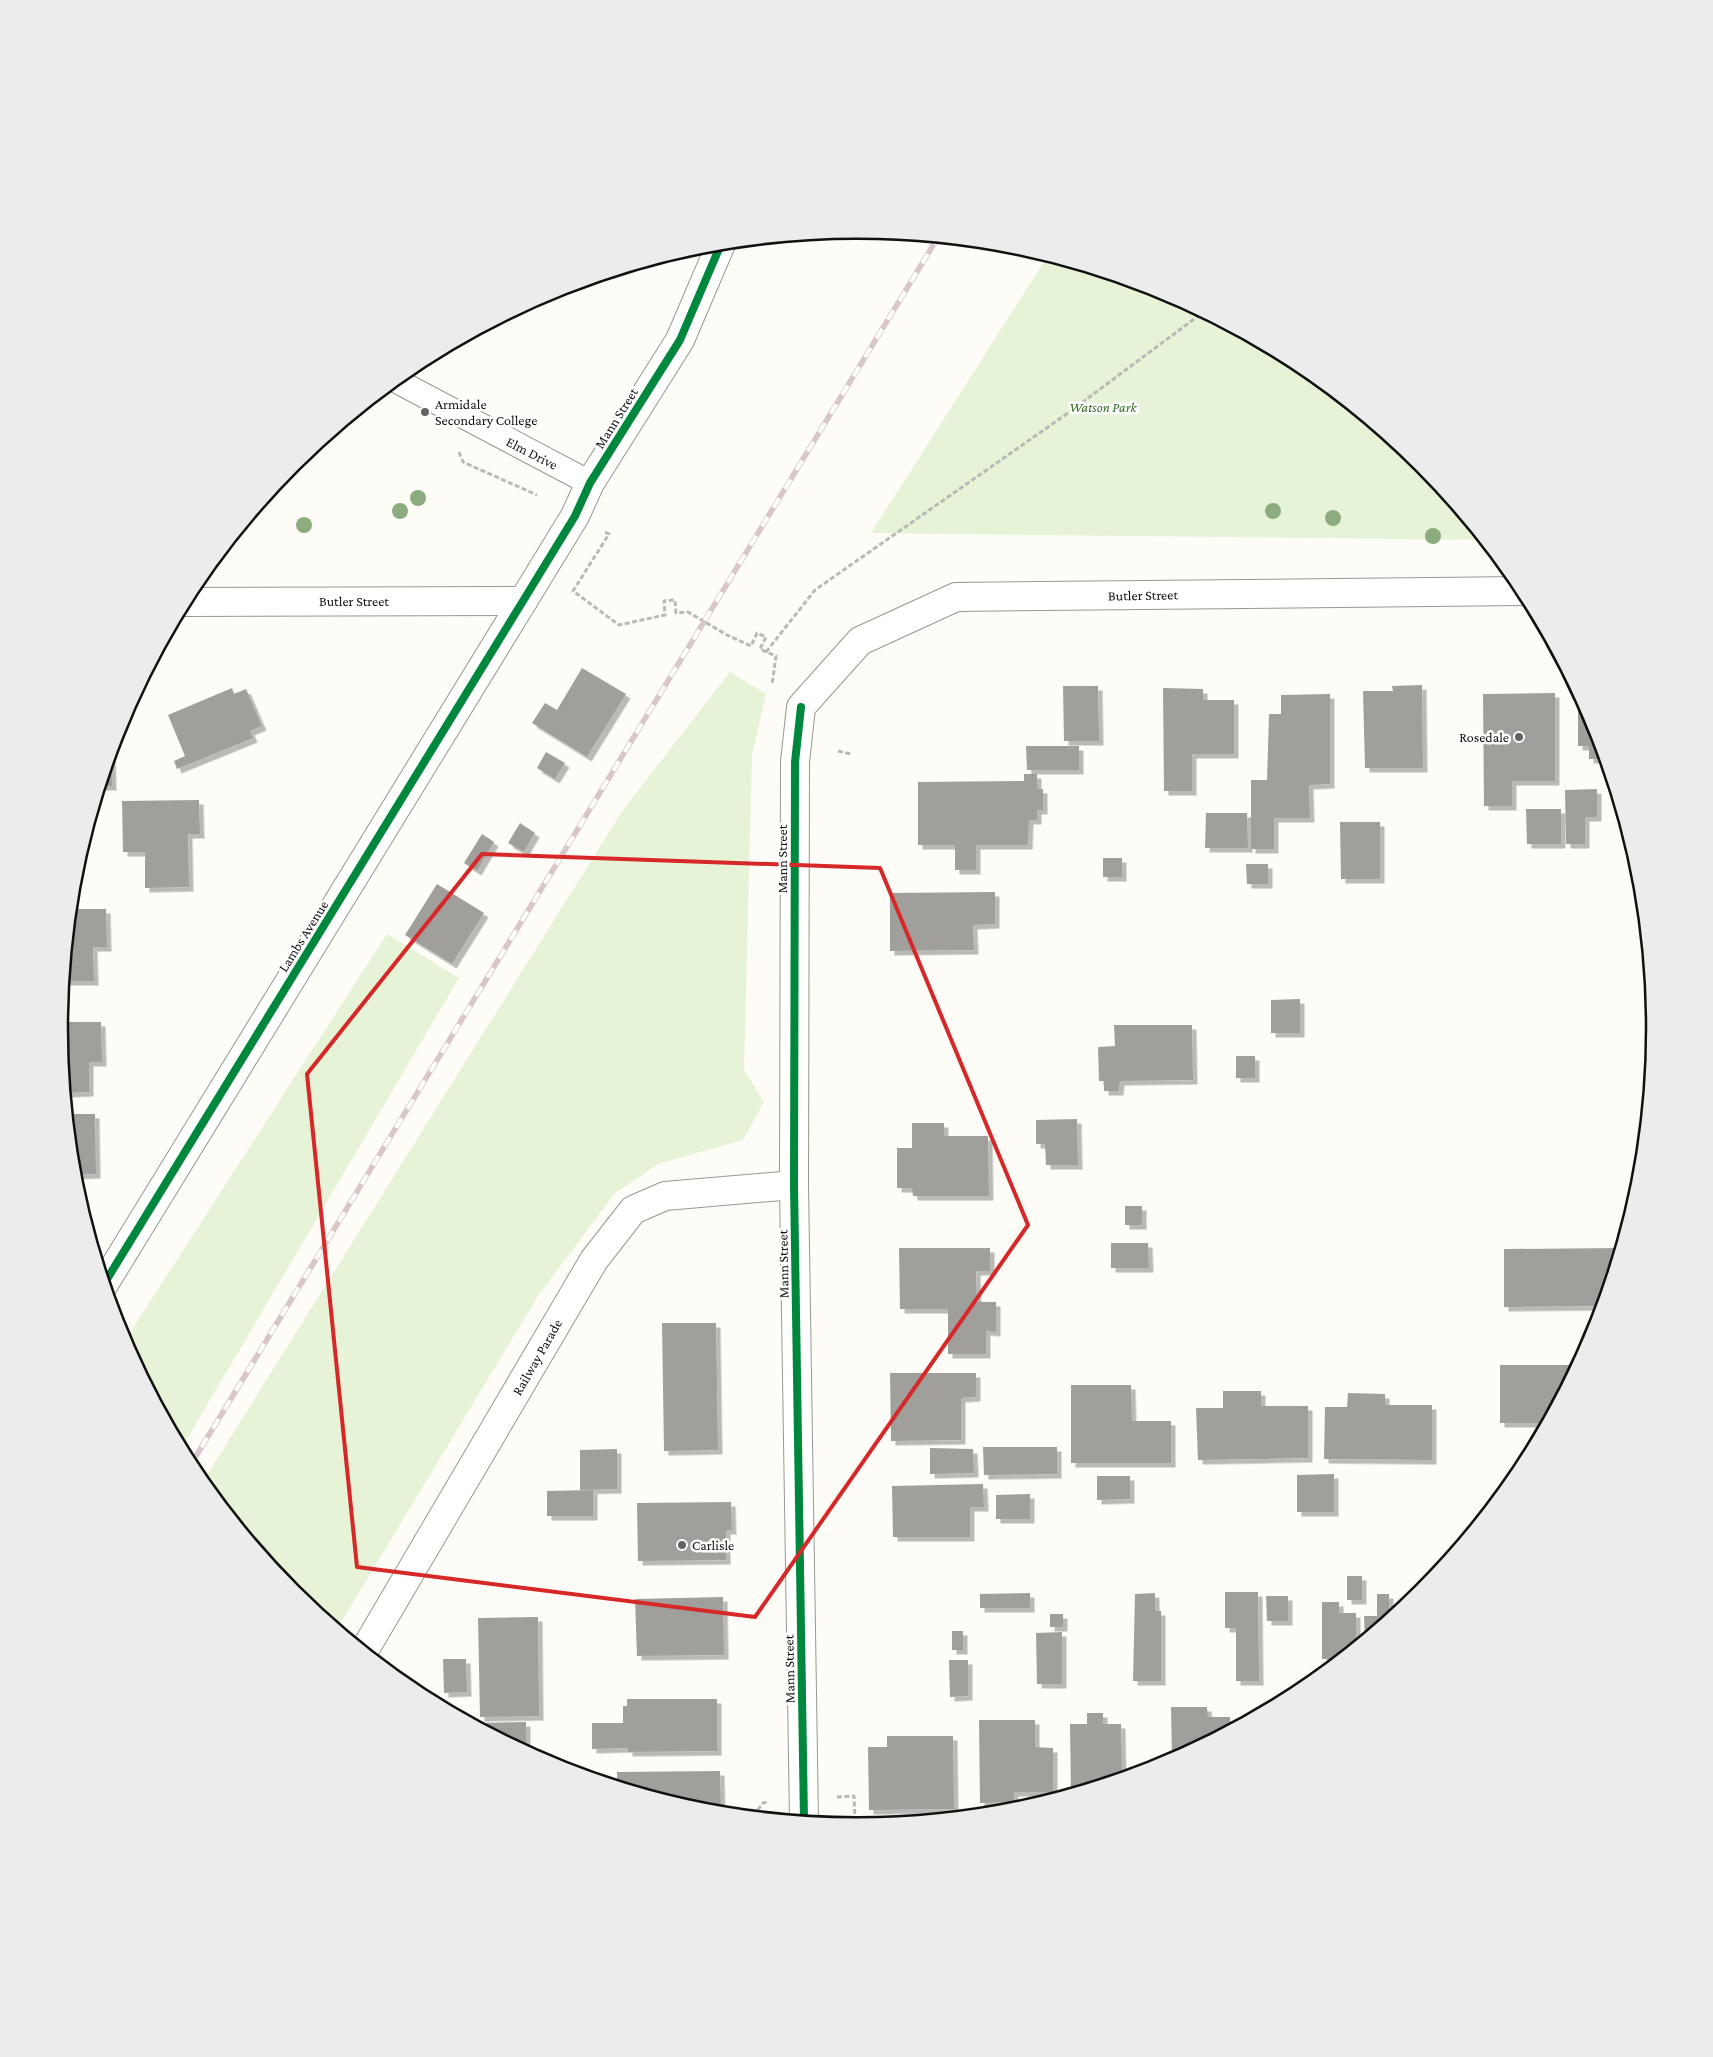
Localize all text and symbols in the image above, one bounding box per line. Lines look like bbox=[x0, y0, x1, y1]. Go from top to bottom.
street label: Mann Street bbox=[591, 384, 641, 451]
place label: Armidale Secondary College bbox=[435, 396, 537, 428]
park label: Watson Park bbox=[1069, 399, 1137, 415]
marker: Armidale Secondary College bbox=[419, 406, 431, 418]
street label: Elm Drive bbox=[504, 433, 560, 473]
street label: Butler Street bbox=[1108, 586, 1178, 604]
street label: Butler Street bbox=[319, 593, 389, 609]
place label: Rosedale bbox=[1459, 729, 1509, 745]
marker: Rosedale bbox=[1513, 731, 1525, 743]
street label: Mann Street bbox=[774, 824, 790, 893]
street label: Lambs Avenue bbox=[275, 897, 331, 975]
street label: Mann Street bbox=[774, 1229, 792, 1298]
street label: Railway Parade bbox=[509, 1316, 565, 1398]
place label: Carlisle bbox=[692, 1537, 734, 1553]
marker: Carlisle bbox=[676, 1539, 688, 1551]
street label: Mann Street bbox=[780, 1634, 798, 1703]

